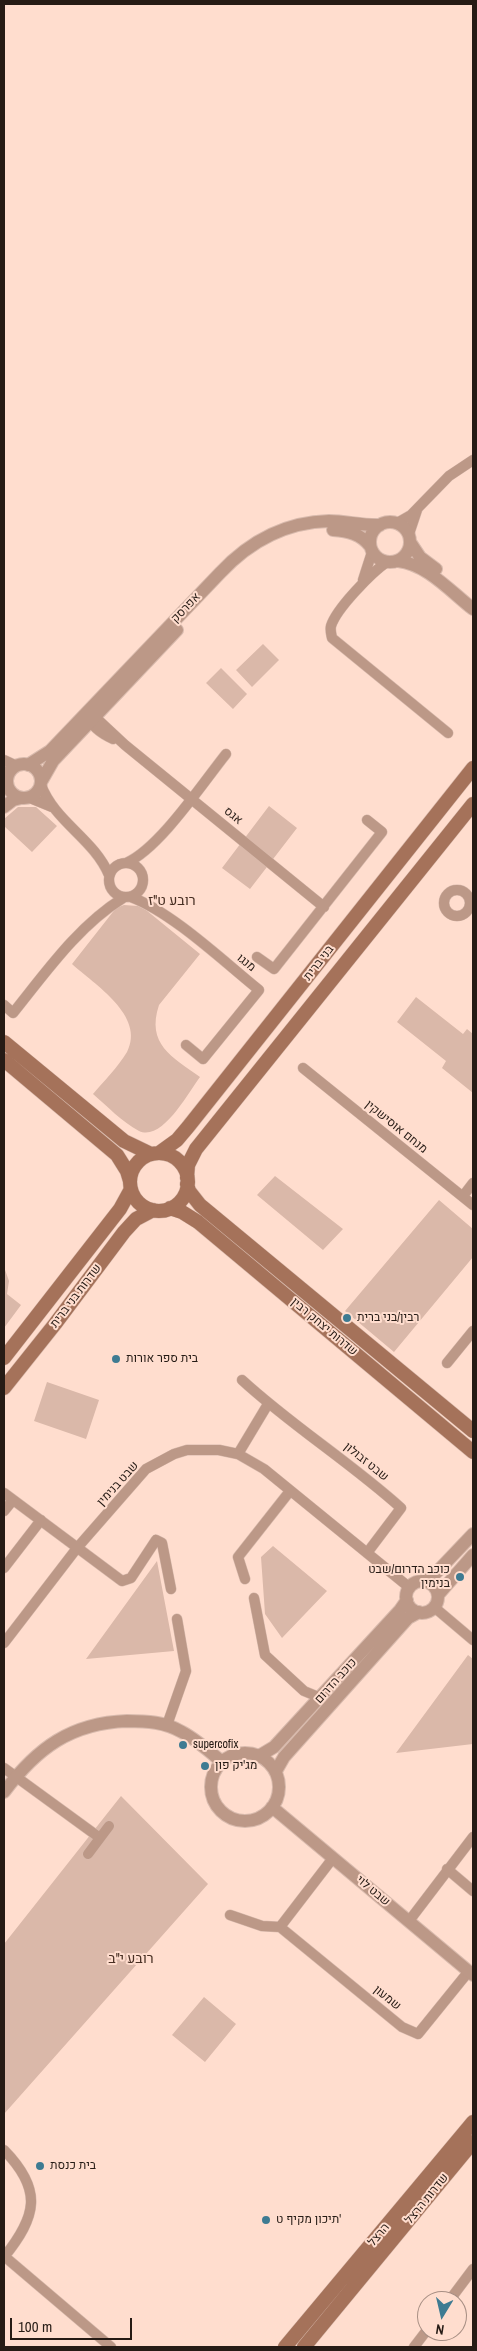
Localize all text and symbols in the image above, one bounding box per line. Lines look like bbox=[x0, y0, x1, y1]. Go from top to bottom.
street label: אפרסק bbox=[168, 590, 204, 626]
street label: אגס bbox=[221, 804, 245, 828]
district label: רובע ט"ז bbox=[148, 893, 196, 909]
street label: בני ברית bbox=[301, 943, 337, 983]
street label: מנגו bbox=[234, 951, 258, 975]
street label: מנחם אוסישקין bbox=[362, 1097, 430, 1157]
street label: שדרות בני ברית bbox=[47, 1261, 105, 1331]
street label: שדרות יצחק רבין bbox=[288, 1295, 360, 1359]
place label: רבין/בני ברית bbox=[357, 1311, 419, 1325]
marker: רבין/בני ברית bbox=[341, 1312, 353, 1324]
place label: בית ספר אורות bbox=[126, 1352, 198, 1366]
marker: בית ספר אורות bbox=[110, 1353, 122, 1365]
street label: שבט זבולון bbox=[341, 1440, 391, 1484]
street label: שבט בנימין bbox=[94, 1459, 142, 1509]
place label: כוכב הדרום/שבט בנימין bbox=[368, 1563, 450, 1591]
marker: כוכב הדרום/שבט בנימין bbox=[454, 1571, 466, 1583]
street label: כוכב הדרום bbox=[312, 1655, 360, 1707]
place label: supercofix bbox=[193, 1738, 238, 1752]
marker: supercofix bbox=[177, 1739, 189, 1751]
place label: מג'יק פון bbox=[215, 1759, 257, 1773]
marker: מג'יק פון bbox=[199, 1760, 211, 1772]
street label: שבט לוי bbox=[353, 1873, 393, 1909]
district label: רובע י"ב bbox=[108, 1951, 154, 1967]
street label: שמעון bbox=[370, 1983, 404, 2013]
place label: בית כנסת bbox=[50, 2159, 96, 2173]
marker: בית כנסת bbox=[34, 2160, 46, 2172]
street label: שדרות הרצל bbox=[402, 2171, 452, 2227]
place label: תיכון מקיף ט' bbox=[276, 2213, 341, 2227]
marker: תיכון מקיף ט' bbox=[260, 2214, 272, 2226]
street label: הרצל bbox=[365, 2221, 393, 2249]
north arrow bbox=[417, 2291, 467, 2341]
scale bar bbox=[12, 2308, 135, 2340]
text: 100 m bbox=[18, 2316, 52, 2337]
text: N bbox=[434, 2320, 445, 2339]

